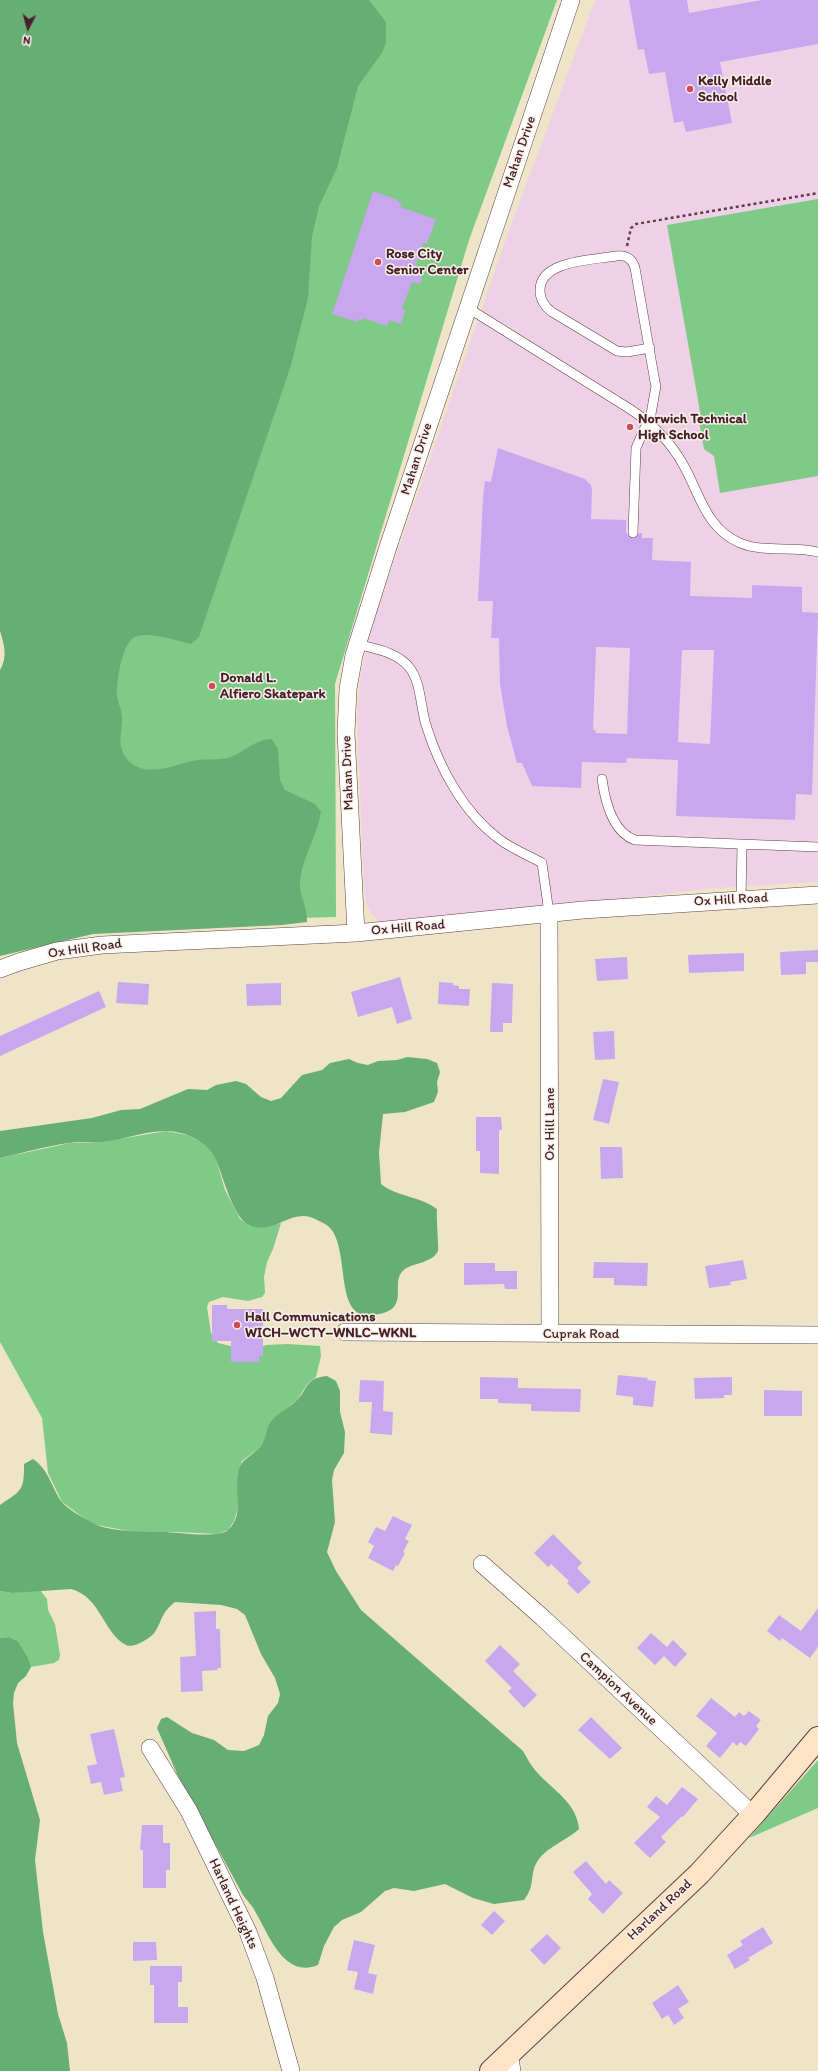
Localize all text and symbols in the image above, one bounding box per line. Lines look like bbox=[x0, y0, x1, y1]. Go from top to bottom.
north arrow bbox=[8, 8, 48, 48]
text: N bbox=[22, 34, 31, 47]
place label: Kelly Middle School bbox=[698, 73, 772, 106]
marker: Kelly Middle School bbox=[685, 84, 695, 94]
street label: Mahan Drive bbox=[500, 114, 540, 190]
place label: Rose City Senior Center bbox=[386, 246, 469, 278]
marker: Rose City Senior Center bbox=[373, 257, 383, 267]
place label: Norwich Technical High School bbox=[638, 411, 747, 444]
street label: Mahan Drive bbox=[397, 421, 437, 497]
marker: Norwich Technical High School bbox=[625, 422, 635, 432]
place label: Donald L. Alfiero Skatepark bbox=[220, 670, 326, 702]
marker: Donald L. Alfiero Skatepark bbox=[207, 681, 217, 691]
street label: Mahan Drive bbox=[338, 735, 358, 811]
street label: Ox Hill Road bbox=[693, 890, 769, 910]
street label: Ox Hill Road bbox=[370, 916, 446, 940]
street label: Ox Hill Road bbox=[47, 935, 123, 963]
street label: Ox Hill Lane bbox=[542, 1087, 558, 1161]
place label: Hall Communications WICH–WCTY–WNLC–WKNL bbox=[245, 1309, 416, 1342]
marker: Hall Communications WICH–WCTY–WNLC–WKNL bbox=[232, 1320, 242, 1330]
street label: Cuprak Road bbox=[543, 1326, 619, 1342]
street label: Campion Avenue bbox=[576, 1649, 660, 1729]
street label: Harland Heights bbox=[205, 1856, 261, 1952]
street label: Harland Road bbox=[624, 1876, 696, 1944]

